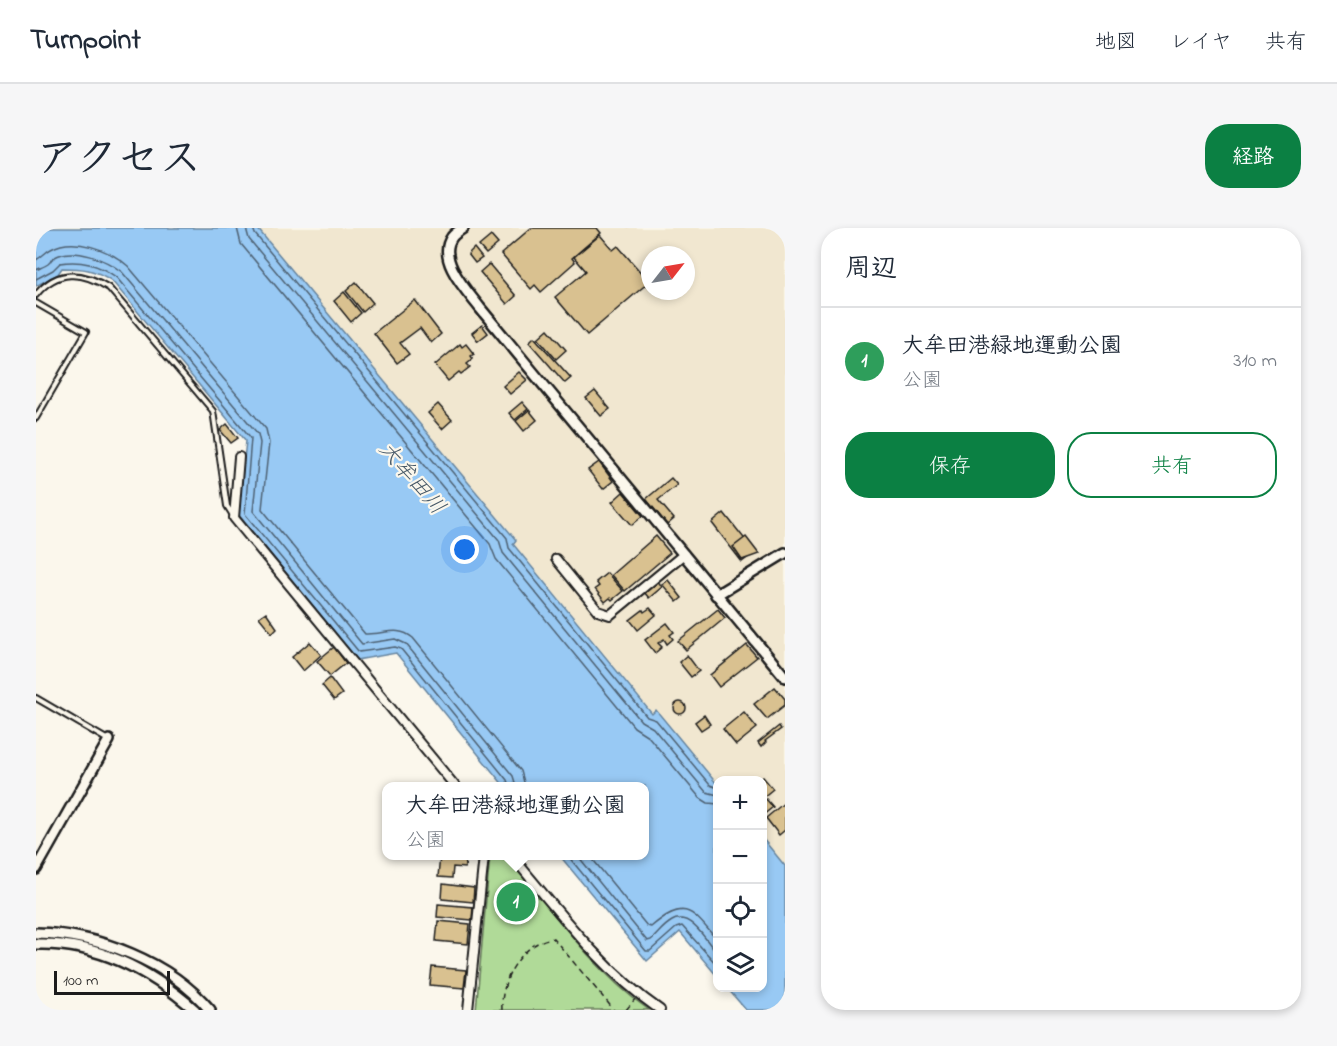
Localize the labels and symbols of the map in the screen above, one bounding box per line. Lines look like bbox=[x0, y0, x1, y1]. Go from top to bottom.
north arrow bbox=[641, 246, 695, 300]
water label: 大牟田川 bbox=[370, 435, 452, 523]
your location bbox=[450, 535, 479, 564]
pin: 1 bbox=[496, 880, 536, 924]
scale bar bbox=[54, 968, 170, 996]

